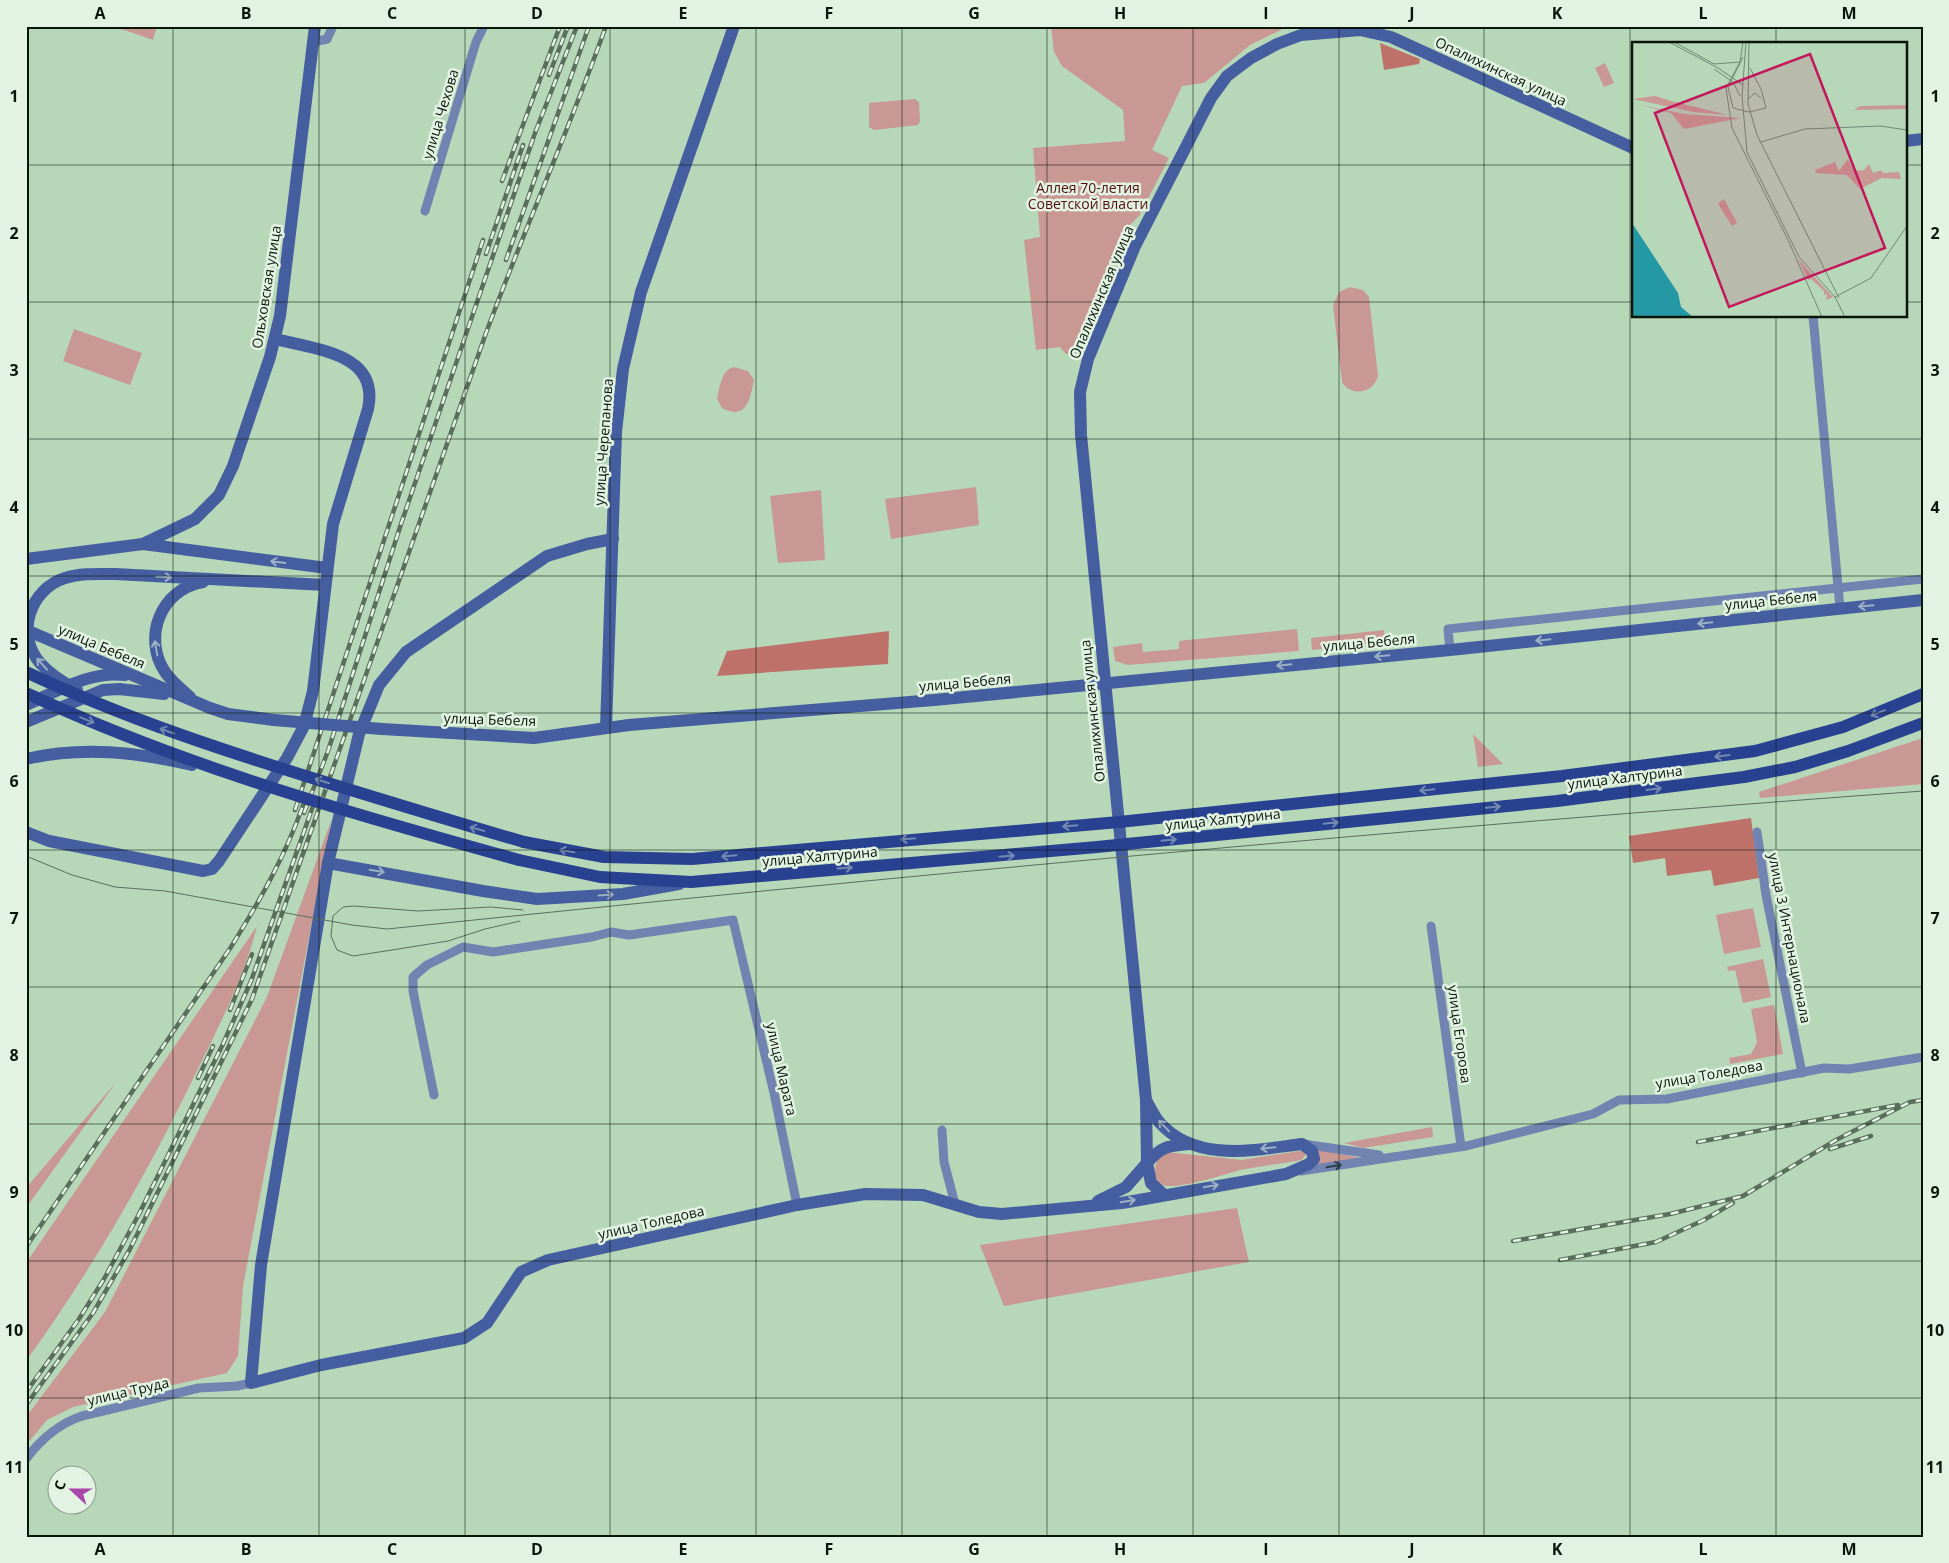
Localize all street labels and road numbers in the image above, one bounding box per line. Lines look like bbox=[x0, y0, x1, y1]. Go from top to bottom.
street label: Опалихинская улица bbox=[1432, 32, 1570, 110]
street label: улица Чехова bbox=[417, 67, 463, 161]
street label: Опалихинская улица bbox=[1064, 223, 1138, 361]
street label: Ольховская улица bbox=[247, 224, 285, 350]
street label: улица Черепанова bbox=[589, 378, 617, 506]
street label: улица Бебеля bbox=[1724, 586, 1818, 614]
street label: улица Бебеля bbox=[56, 619, 148, 673]
street label: улица Бебеля bbox=[1322, 629, 1416, 655]
street label: Опалихинская улица bbox=[1075, 639, 1109, 783]
street label: улица Бебеля bbox=[918, 669, 1012, 695]
street label: улица Бебеля bbox=[443, 708, 537, 730]
street label: улица Халтурина bbox=[1566, 761, 1684, 793]
street label: улица Халтурина bbox=[1164, 804, 1282, 834]
street label: улица Халтурина bbox=[762, 841, 878, 871]
street label: улица 3 Интернационала bbox=[1764, 851, 1816, 1025]
street label: улица Егорова bbox=[1444, 984, 1476, 1084]
street label: улица Марата bbox=[762, 1020, 802, 1118]
street label: улица Толедова bbox=[1654, 1055, 1764, 1093]
street label: улица Толедова bbox=[596, 1201, 706, 1243]
street label: улица Труда bbox=[85, 1372, 171, 1410]

